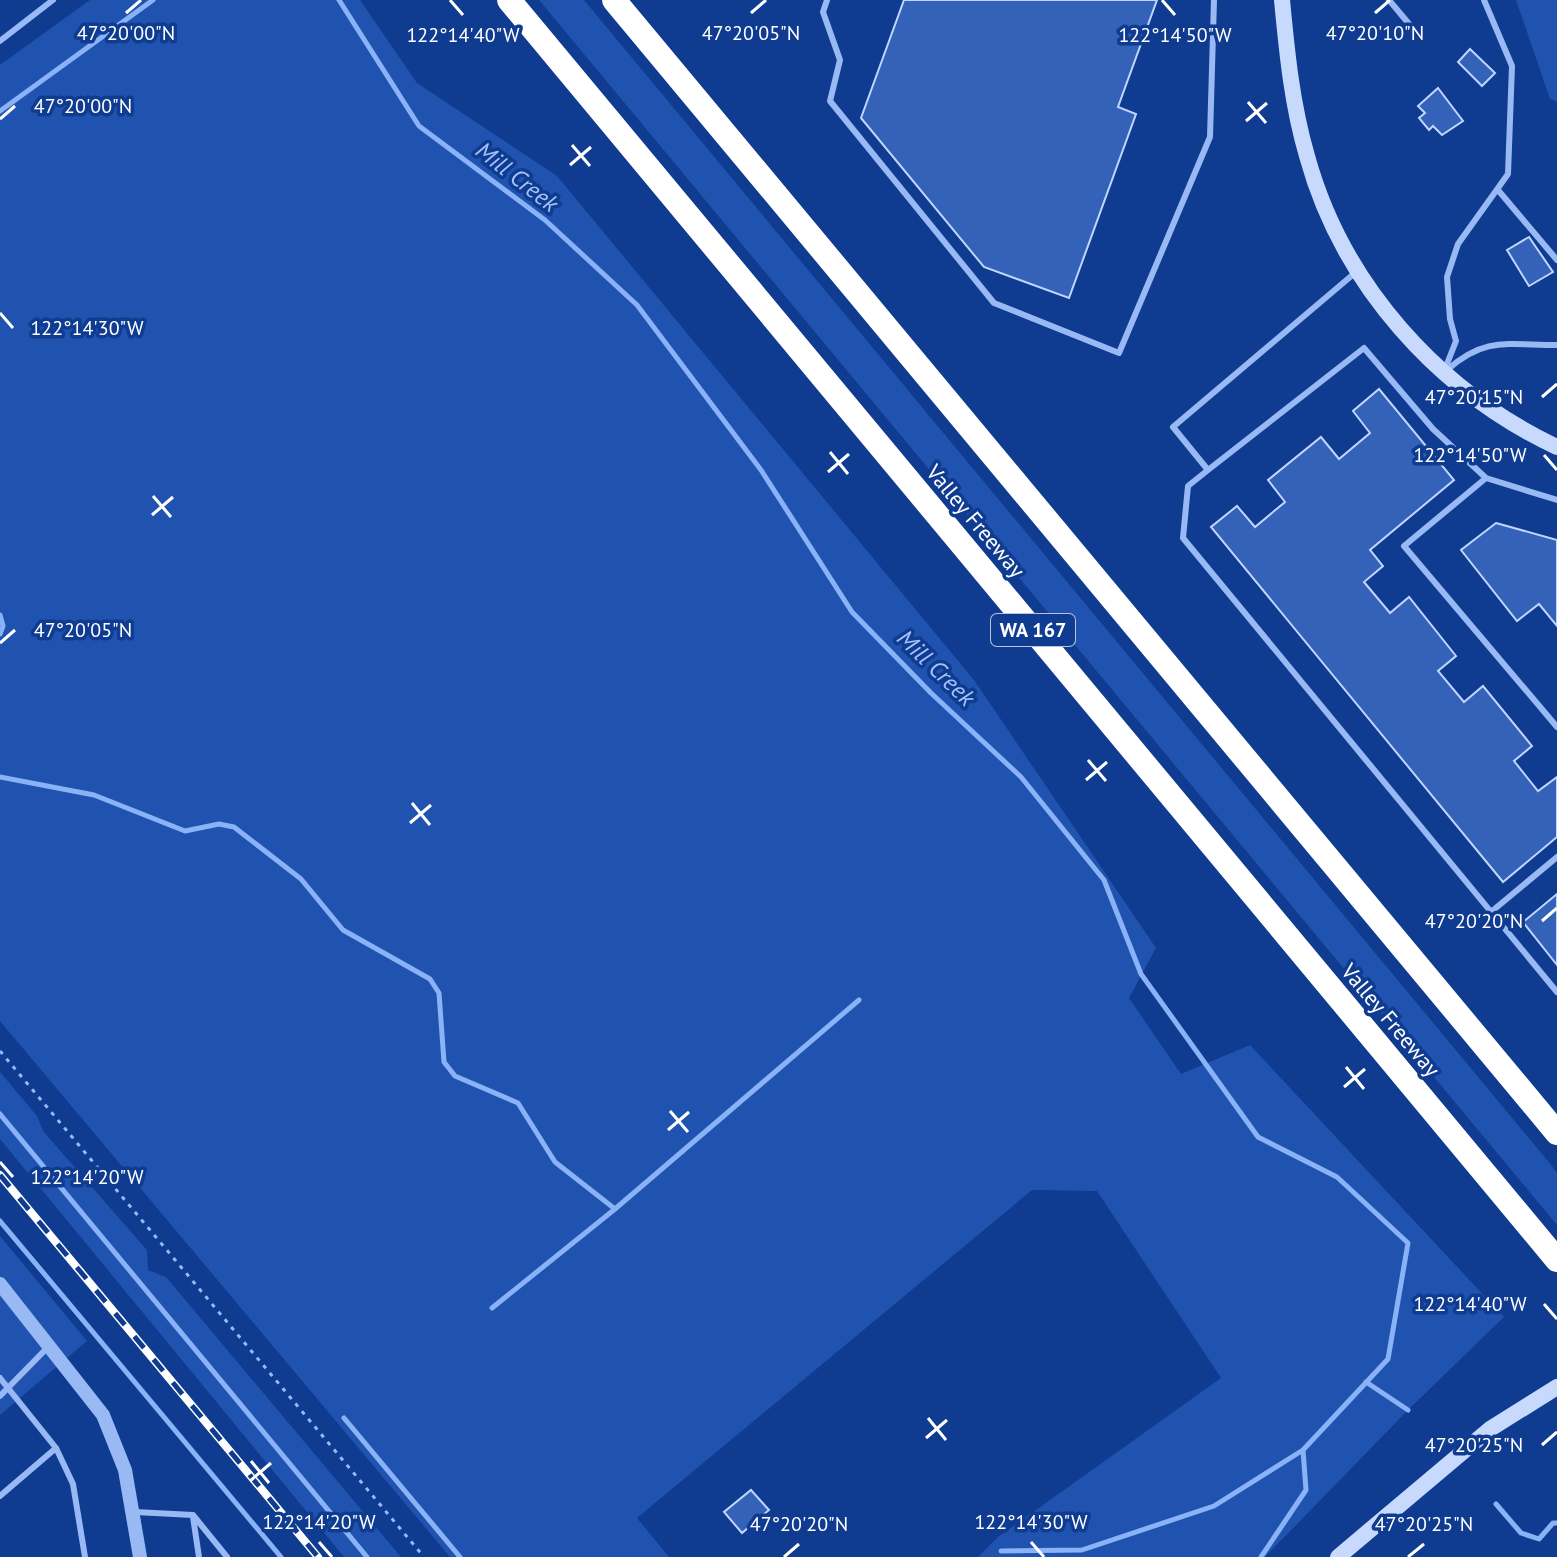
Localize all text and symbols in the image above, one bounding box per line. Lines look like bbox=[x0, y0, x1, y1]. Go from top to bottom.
text: 47°20'00"N bbox=[77, 20, 175, 46]
text: 47°20'05"N bbox=[702, 20, 800, 46]
text: 47°20'10"N bbox=[1326, 20, 1424, 46]
text: 122°14'40"W bbox=[406, 22, 520, 48]
text: 122°14'50"W bbox=[1118, 22, 1232, 48]
text: 47°20'00"N bbox=[34, 93, 132, 119]
water label: Mill Creek bbox=[470, 135, 566, 219]
text: 122°14'30"W bbox=[30, 315, 144, 341]
text: 47°20'15"N bbox=[1425, 384, 1523, 410]
text: 122°14'50"W bbox=[1413, 442, 1527, 468]
street label: Valley Freeway bbox=[920, 458, 1032, 584]
road number: WA 167 bbox=[991, 614, 1075, 646]
text: 47°20'05"N bbox=[34, 617, 132, 643]
water label: Mill Creek bbox=[891, 623, 983, 713]
text: 47°20'20"N bbox=[1425, 908, 1523, 934]
street label: Valley Freeway bbox=[1335, 957, 1447, 1083]
text: 122°14'20"W bbox=[30, 1164, 144, 1190]
text: 122°14'40"W bbox=[1413, 1291, 1527, 1317]
text: 47°20'25"N bbox=[1425, 1432, 1523, 1458]
text: 122°14'20"W bbox=[262, 1509, 376, 1535]
text: 122°14'30"W bbox=[974, 1509, 1088, 1535]
text: 47°20'20"N bbox=[750, 1511, 848, 1537]
text: 47°20'25"N bbox=[1375, 1511, 1473, 1537]

